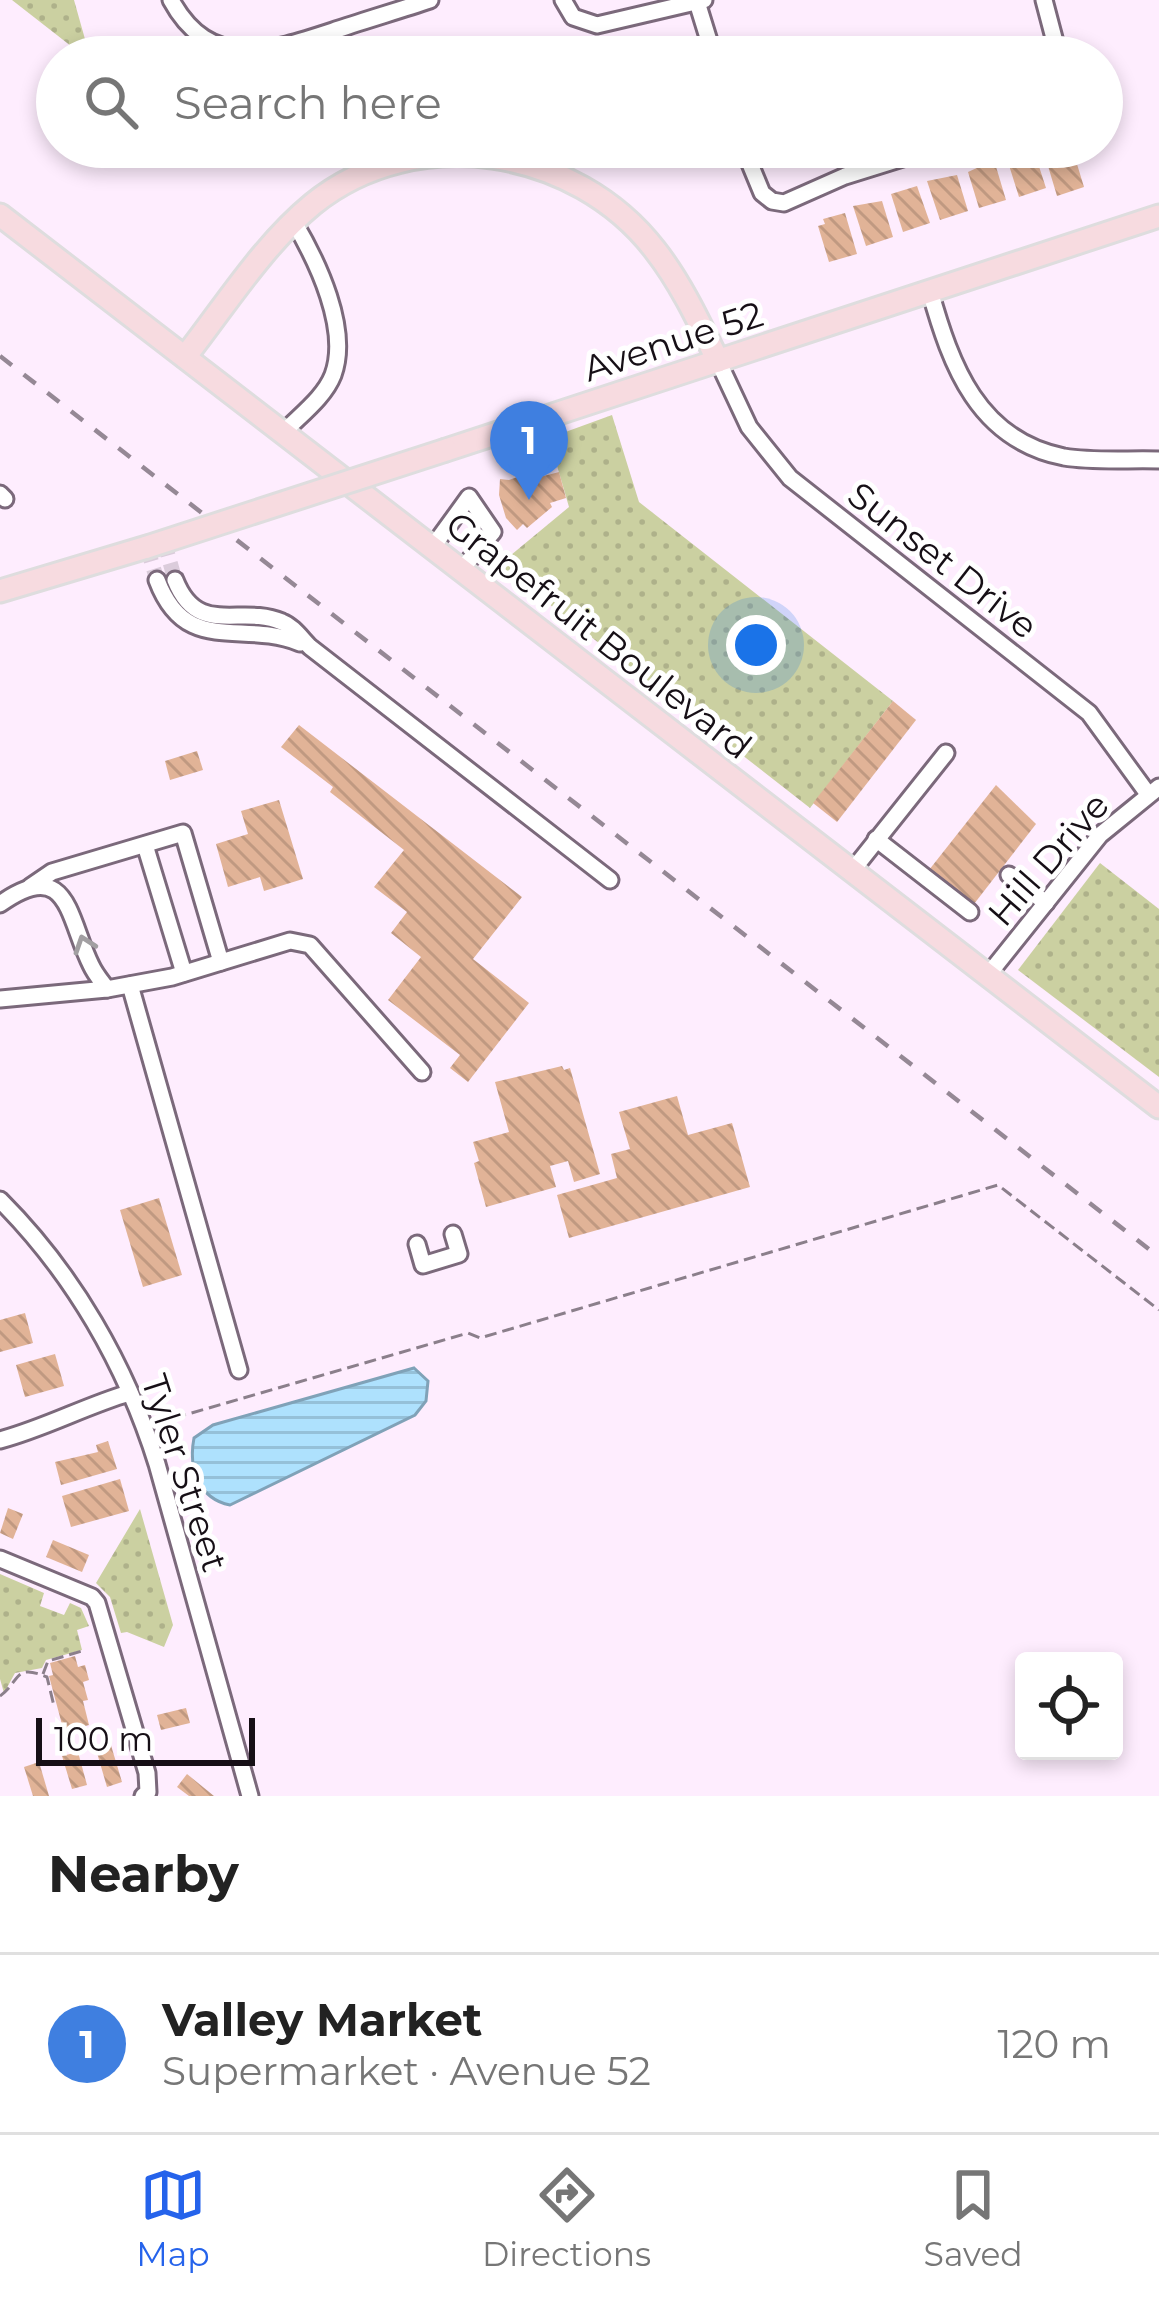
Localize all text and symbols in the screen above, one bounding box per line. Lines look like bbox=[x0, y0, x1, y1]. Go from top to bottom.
search box bbox=[36, 36, 1123, 168]
icon: search bbox=[78, 69, 144, 135]
text: Search here bbox=[174, 75, 442, 130]
street label: Avenue 52 bbox=[578, 291, 768, 391]
pin: 1 bbox=[490, 401, 568, 500]
street label: Sunset Drive bbox=[839, 472, 1047, 648]
street label: Grapefruit Boulevard bbox=[437, 502, 761, 768]
your location bbox=[726, 615, 786, 675]
street label: Hill Drive bbox=[978, 783, 1118, 935]
one-way arrow bbox=[74, 935, 98, 956]
street label: Tyler Street bbox=[133, 1369, 237, 1577]
map controls bbox=[1015, 1652, 1123, 1760]
button: locate bbox=[1015, 1652, 1123, 1760]
scale bar bbox=[36, 1712, 255, 1765]
text: 100 m bbox=[54, 1719, 153, 1759]
text: Nearby bbox=[48, 1843, 239, 1905]
text: Valley Market bbox=[162, 1992, 482, 2047]
text: 1 bbox=[79, 2020, 95, 2068]
text: 120 m bbox=[997, 2020, 1111, 2068]
text: Supermarket · Avenue 52 bbox=[162, 2047, 651, 2095]
tab: Map bbox=[136, 2162, 210, 2274]
tab: Directions bbox=[482, 2162, 651, 2274]
tab: Saved bbox=[924, 2162, 1023, 2274]

